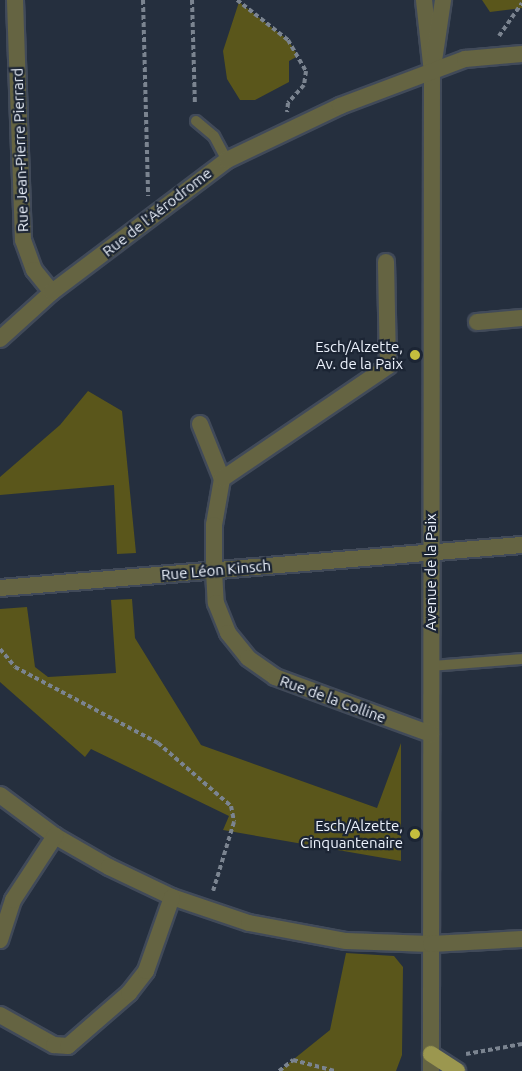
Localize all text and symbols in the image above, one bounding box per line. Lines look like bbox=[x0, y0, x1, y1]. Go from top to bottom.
street label: Rue Jean-Pierre Pierrard bbox=[8, 68, 32, 232]
street label: Rue de l'Aérodrome bbox=[99, 164, 215, 260]
place label: Esch/Alzette, Av. de la Paix bbox=[315, 337, 403, 372]
marker: Esch/Alzette, Av. de la Paix bbox=[408, 348, 422, 362]
street label: Avenue de la Paix bbox=[422, 513, 440, 631]
street label: Rue Léon Kinsch bbox=[160, 556, 272, 584]
street label: Rue de la Colline bbox=[278, 671, 388, 727]
place label: Esch/Alzette, Cinquantenaire bbox=[300, 816, 403, 851]
marker: Esch/Alzette, Cinquantenaire bbox=[408, 827, 422, 841]

